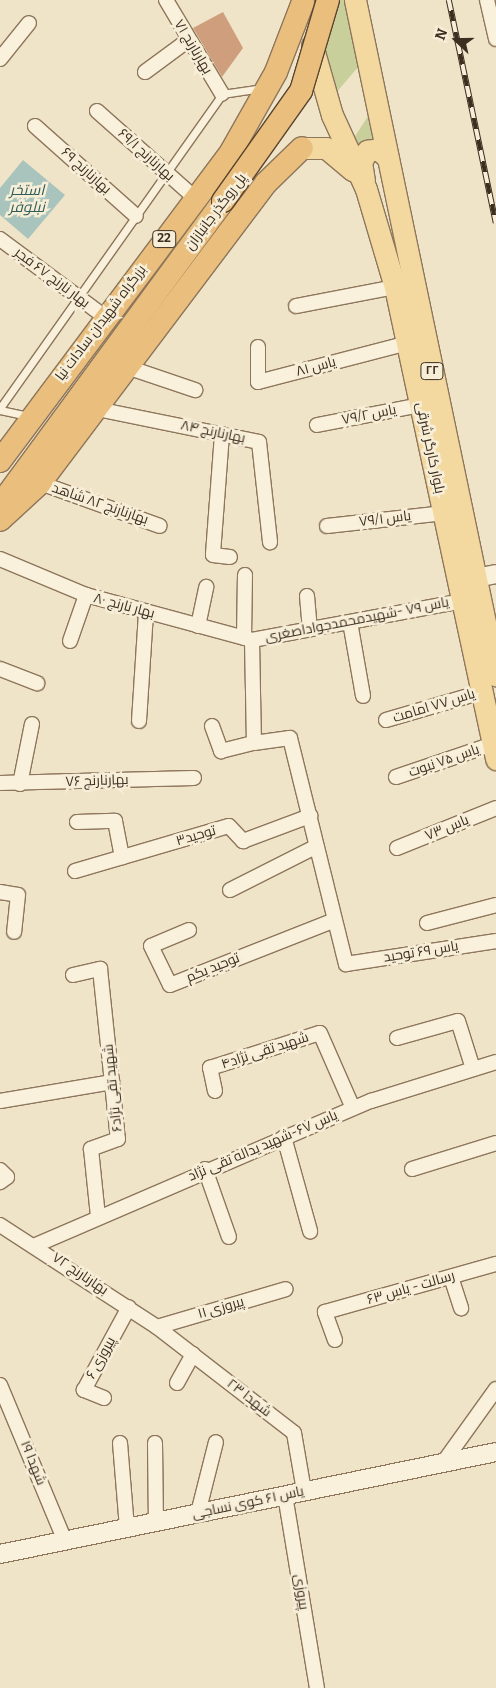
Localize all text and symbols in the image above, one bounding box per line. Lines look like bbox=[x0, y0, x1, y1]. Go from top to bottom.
north arrow bbox=[431, 15, 481, 65]
street label: بهارنارنج ۷۱ bbox=[170, 17, 216, 77]
text: N bbox=[432, 26, 451, 43]
street label: بهارنارنج ۶۹/۱ bbox=[114, 125, 178, 185]
street label: بهارنارنج ۶۹ bbox=[57, 144, 115, 198]
street label: پل روگذر جانبازان bbox=[182, 170, 250, 254]
water label: استخر نبلوفر bbox=[9, 181, 45, 216]
road number: 22 bbox=[152, 230, 176, 248]
street label: بهار نارنج ۶۷ فجر bbox=[11, 244, 93, 312]
street label: بزرگراه شهیدان سادات نیا bbox=[52, 262, 150, 384]
street label: یاس ۸۱ bbox=[294, 354, 338, 380]
road number: ۲۲ bbox=[420, 362, 444, 381]
street label: یاس ۷۹/۲ bbox=[340, 401, 398, 429]
street label: بلوار کارگر شرقی bbox=[412, 401, 448, 495]
street label: بهارنارنج ۸۴ bbox=[179, 417, 247, 447]
street label: بهارنارنج ۸۲ شاهد bbox=[50, 480, 150, 528]
street label: یاس ۷۹/۱ bbox=[358, 507, 412, 531]
street label: بهار نارنج ۸۰ bbox=[92, 590, 156, 622]
street label: یاس ۷۹ -شهیدمحمدجواداصغری bbox=[264, 594, 450, 646]
street label: یاس ۷۷ امامت bbox=[391, 686, 477, 726]
street label: یاس ۷۵ نبوت bbox=[406, 741, 482, 781]
street label: بهارنارنج ۷۶ bbox=[65, 772, 129, 790]
street label: یاس ۷۳ bbox=[423, 812, 471, 844]
street label: توحید۳ bbox=[174, 822, 218, 850]
street label: یاس ۶۹ توحید bbox=[382, 938, 460, 966]
street label: توحید یکم bbox=[184, 950, 242, 986]
street label: شهید تقی نژاد۴ bbox=[219, 1029, 311, 1073]
street label: شهید تقی نژاد۶ bbox=[100, 1043, 126, 1133]
street label: یاس ۶۷-شهید یداله تقی نژاد bbox=[186, 1107, 340, 1185]
street label: بهارنارنج ۷۲ bbox=[49, 1249, 111, 1299]
street label: رسالت - یاس ۶۳ bbox=[365, 1267, 457, 1309]
street label: پیروزی ۱۱ bbox=[196, 1293, 246, 1323]
street label: پیروزی ۶ bbox=[83, 1334, 119, 1382]
street label: شهدا ۲۳ bbox=[223, 1375, 275, 1421]
street label: شهدا ۱۹ bbox=[17, 1438, 49, 1488]
street label: یاس ۶۱ کوی نساجی bbox=[191, 1483, 305, 1523]
street label: پیروزی bbox=[290, 1573, 312, 1611]

